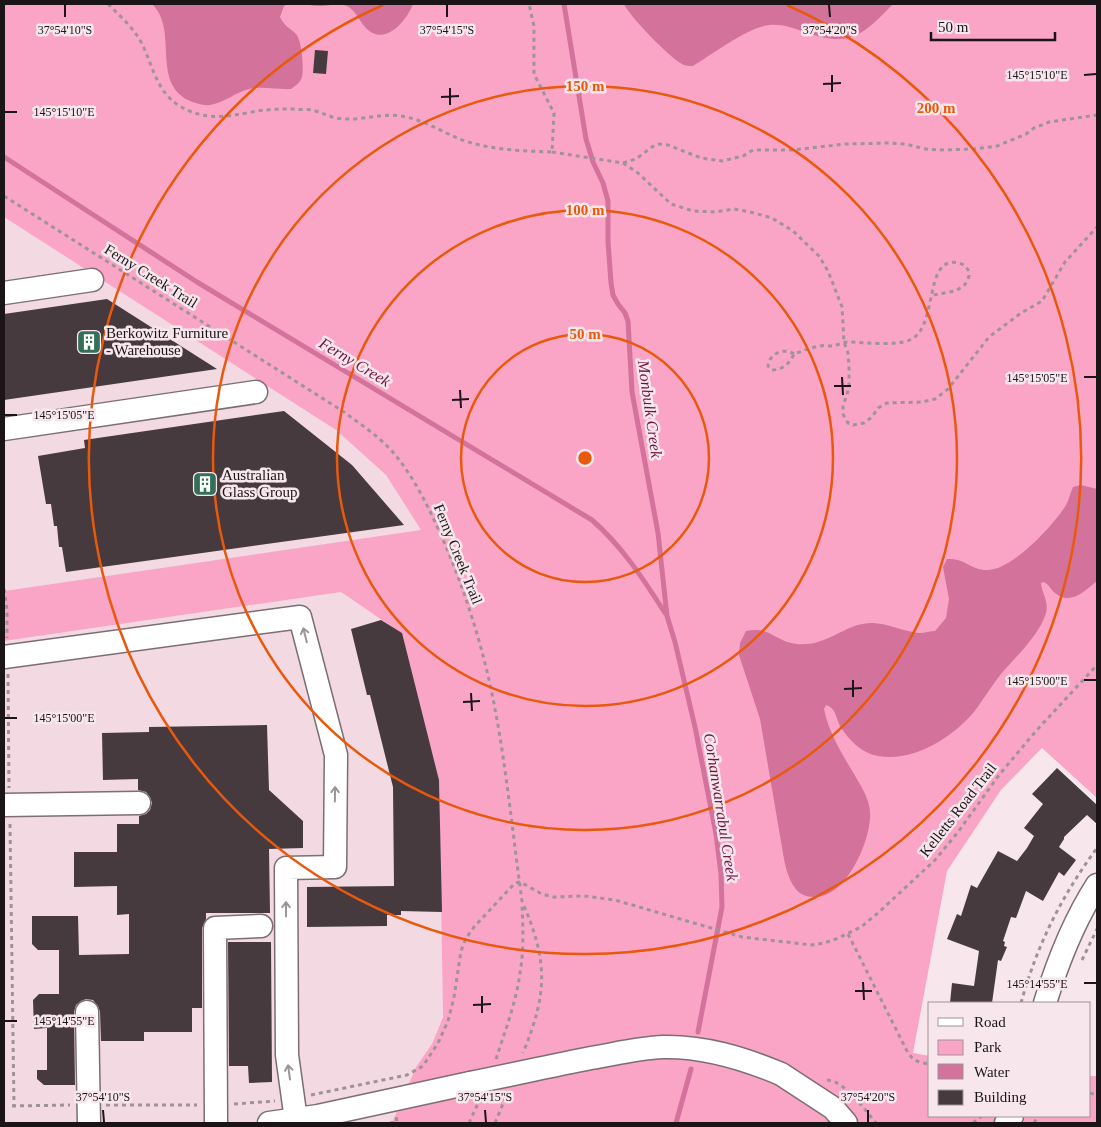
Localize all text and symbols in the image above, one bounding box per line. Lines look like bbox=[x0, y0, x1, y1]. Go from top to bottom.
scale bar bbox=[931, 10, 1055, 42]
text: 50 m bbox=[938, 19, 969, 35]
text: 37°54'10"S bbox=[38, 23, 92, 37]
text: 37°54'15"S bbox=[420, 23, 474, 37]
text: 37°54'20"S bbox=[803, 23, 857, 37]
text: 145°15'10"E bbox=[1006, 68, 1068, 82]
text: 150 m bbox=[566, 78, 605, 94]
text: 200 m bbox=[917, 100, 956, 116]
text: 145°15'10"E bbox=[33, 105, 95, 119]
text: 100 m bbox=[566, 202, 605, 218]
street label: Ferny Creek Trail bbox=[102, 241, 200, 311]
place label: Berkowitz Furniture - Warehouse bbox=[106, 325, 228, 358]
text: 50 m bbox=[569, 326, 601, 342]
building icon: Berkowitz Furniture - Warehouse bbox=[76, 329, 102, 355]
water label: Ferny Creek bbox=[315, 334, 394, 391]
water label: Monbulk Creek bbox=[635, 358, 665, 460]
text: 145°15'05"E bbox=[1006, 371, 1068, 385]
text: 145°15'05"E bbox=[33, 408, 95, 422]
centre of rings bbox=[576, 449, 594, 467]
place label: Australian Glass Group bbox=[222, 467, 297, 500]
building icon: Australian Glass Group bbox=[192, 471, 218, 497]
street label: Ferny Creek Trail bbox=[431, 502, 485, 606]
one-way arrow bbox=[300, 628, 309, 644]
text: 145°15'00"E bbox=[1006, 674, 1068, 688]
text: 145°15'00"E bbox=[33, 711, 95, 725]
water label: Corhanwarrabul Creek bbox=[701, 732, 741, 883]
street label: Kelletts Road Trail bbox=[917, 760, 999, 860]
one-way arrow bbox=[331, 786, 340, 802]
one-way arrow bbox=[281, 902, 291, 918]
text: 145°14'55"E bbox=[1006, 977, 1068, 991]
legend bbox=[928, 1002, 1091, 1117]
text: 145°14'55"E bbox=[33, 1014, 95, 1028]
text: Road bbox=[974, 1014, 1006, 1030]
text: Park bbox=[974, 1039, 1002, 1055]
one-way arrow bbox=[284, 1064, 294, 1080]
text: Water bbox=[974, 1064, 1009, 1080]
text: Building bbox=[974, 1089, 1027, 1105]
text: 37°54'10"S bbox=[76, 1090, 130, 1104]
text: 37°54'15"S bbox=[458, 1090, 512, 1104]
text: 37°54'20"S bbox=[841, 1090, 895, 1104]

